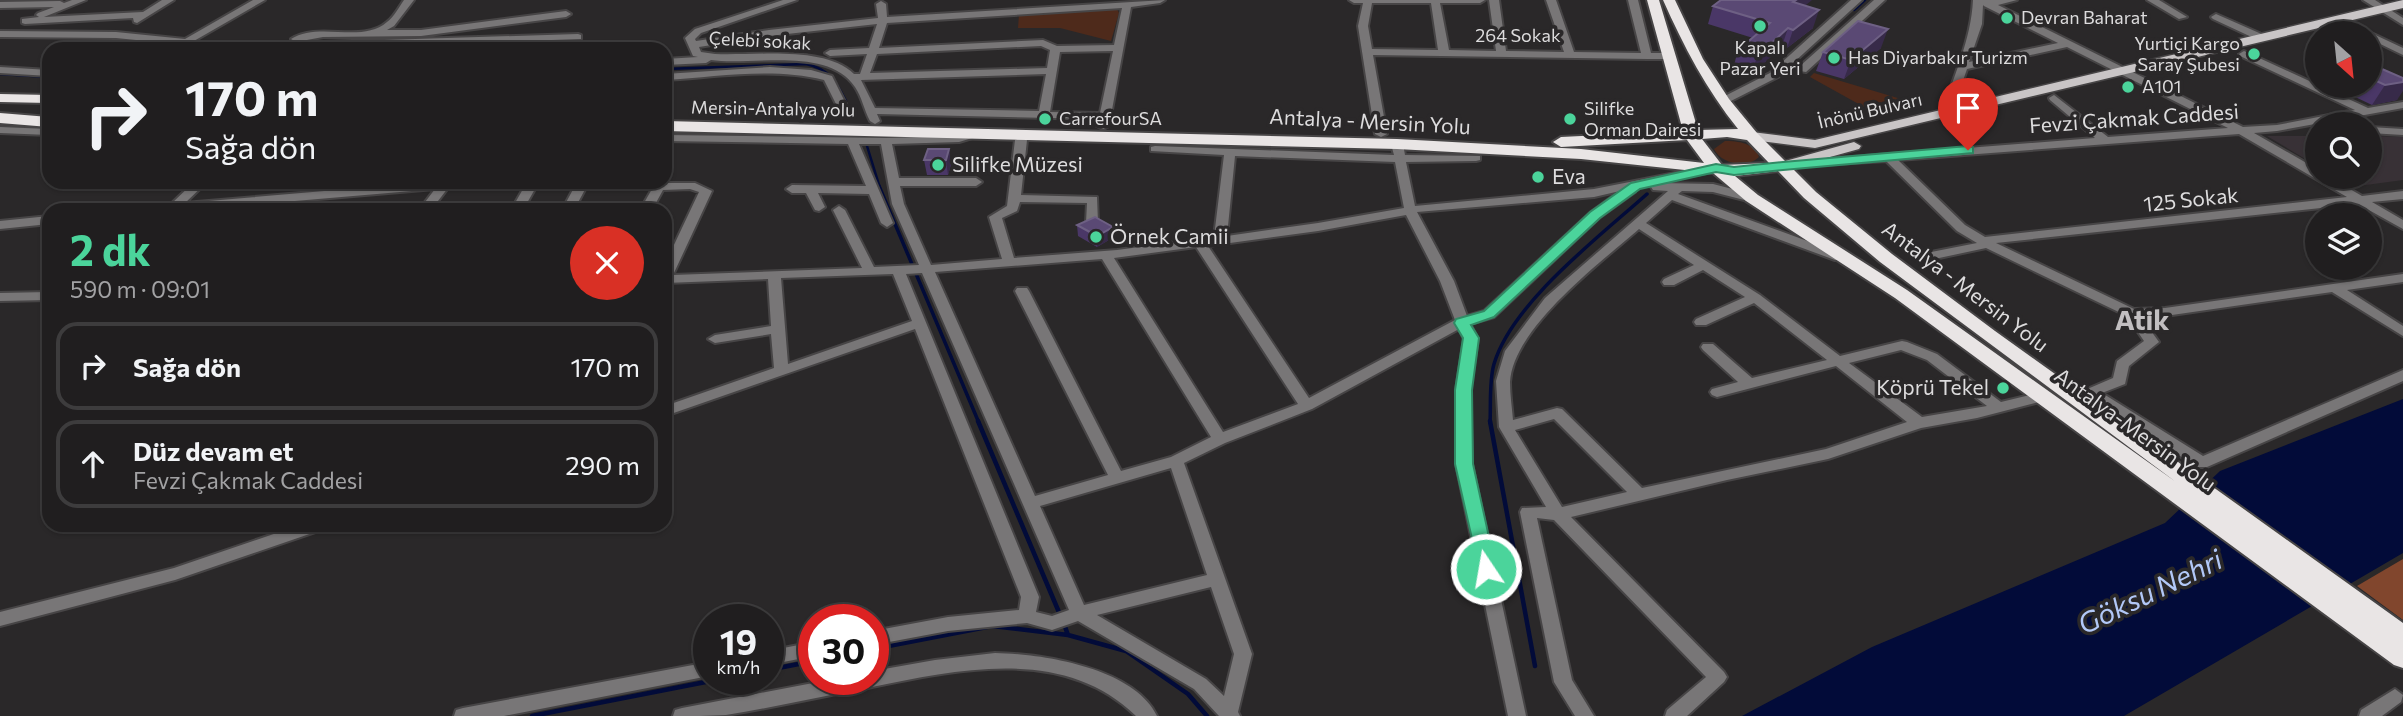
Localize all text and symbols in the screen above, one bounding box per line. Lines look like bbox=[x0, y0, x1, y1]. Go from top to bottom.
place label: Devran Baharat bbox=[2021, 6, 2148, 28]
marker: Devran Baharat bbox=[1999, 10, 2015, 26]
marker: Kapalı Pazar Yeri bbox=[1752, 18, 1768, 34]
north arrow bbox=[2305, 21, 2382, 98]
map controls bbox=[2305, 21, 2382, 280]
street label: 264 Sokak bbox=[1475, 24, 1561, 46]
street label: Çelebi sokak bbox=[708, 26, 812, 54]
place label: Yurtiçi Kargo Saray Şubesi bbox=[2134, 32, 2240, 75]
place label: Kapalı Pazar Yeri bbox=[1719, 36, 1801, 79]
place label: Has Diyarbakır Turizm bbox=[1848, 46, 2028, 68]
marker: Yurtiçi Kargo Saray Şubesi bbox=[2246, 46, 2262, 62]
marker: Has Diyarbakır Turizm bbox=[1826, 50, 1842, 66]
text: 170 m bbox=[185, 66, 318, 126]
icon: right bbox=[70, 70, 161, 161]
place label: A101 bbox=[2142, 75, 2182, 97]
pin bbox=[1938, 78, 1998, 150]
marker: A101 bbox=[2120, 79, 2136, 95]
street label: İnönü Bulvarı bbox=[1815, 87, 1924, 133]
icon: arrive bbox=[1949, 89, 1987, 127]
street label: Mersin-Antalya yolu bbox=[691, 96, 855, 120]
place label: Silifke Orman Dairesi bbox=[1584, 97, 1701, 140]
street label: Fevzi Çakmak Caddesi bbox=[2028, 98, 2240, 137]
street label: Antalya - Mersin Yolu bbox=[1269, 103, 1471, 138]
place label: CarrefourSA bbox=[1059, 107, 1162, 129]
marker: CarrefourSA bbox=[1037, 111, 1053, 127]
marker: Silifke Orman Dairesi bbox=[1562, 111, 1578, 127]
button: search bbox=[2305, 112, 2382, 189]
text: Sağa dön bbox=[185, 126, 316, 166]
place label: Silifke Müzesi bbox=[952, 151, 1083, 176]
marker: Silifke Müzesi bbox=[930, 157, 946, 173]
place label: Eva bbox=[1552, 163, 1586, 188]
marker: Eva bbox=[1530, 169, 1546, 185]
street label: 125 Sokak bbox=[2142, 181, 2240, 216]
button: layers bbox=[2305, 203, 2382, 280]
street label: Antalya - Mersin Yolu bbox=[1878, 215, 2054, 356]
text: 2 dk bbox=[70, 223, 151, 275]
place label: Örnek Camii bbox=[1110, 223, 1229, 248]
button: close bbox=[570, 226, 644, 300]
marker: Örnek Camii bbox=[1088, 229, 1104, 245]
text: 590 m · 09:01 bbox=[70, 275, 210, 303]
district label: Atik bbox=[2115, 302, 2169, 336]
icon: right bbox=[74, 347, 112, 385]
text: Sağa dön bbox=[133, 351, 241, 382]
text: 170 m bbox=[571, 351, 640, 382]
street label: Antalya-Mersin Yolu bbox=[2050, 362, 2221, 496]
place label: Köprü Tekel bbox=[1876, 374, 1989, 399]
marker: Köprü Tekel bbox=[1995, 380, 2011, 396]
text: Düz devam et bbox=[133, 435, 294, 466]
icon: ahead bbox=[74, 445, 112, 483]
text: 290 m bbox=[565, 449, 640, 480]
text: Fevzi Çakmak Caddesi bbox=[133, 466, 363, 494]
position arrow bbox=[1449, 532, 1523, 606]
water label: Göksu Nehri bbox=[2072, 541, 2228, 641]
speed limit sign: 30 bbox=[798, 604, 889, 695]
text: 19 bbox=[720, 619, 757, 662]
text: km/h bbox=[717, 656, 760, 678]

